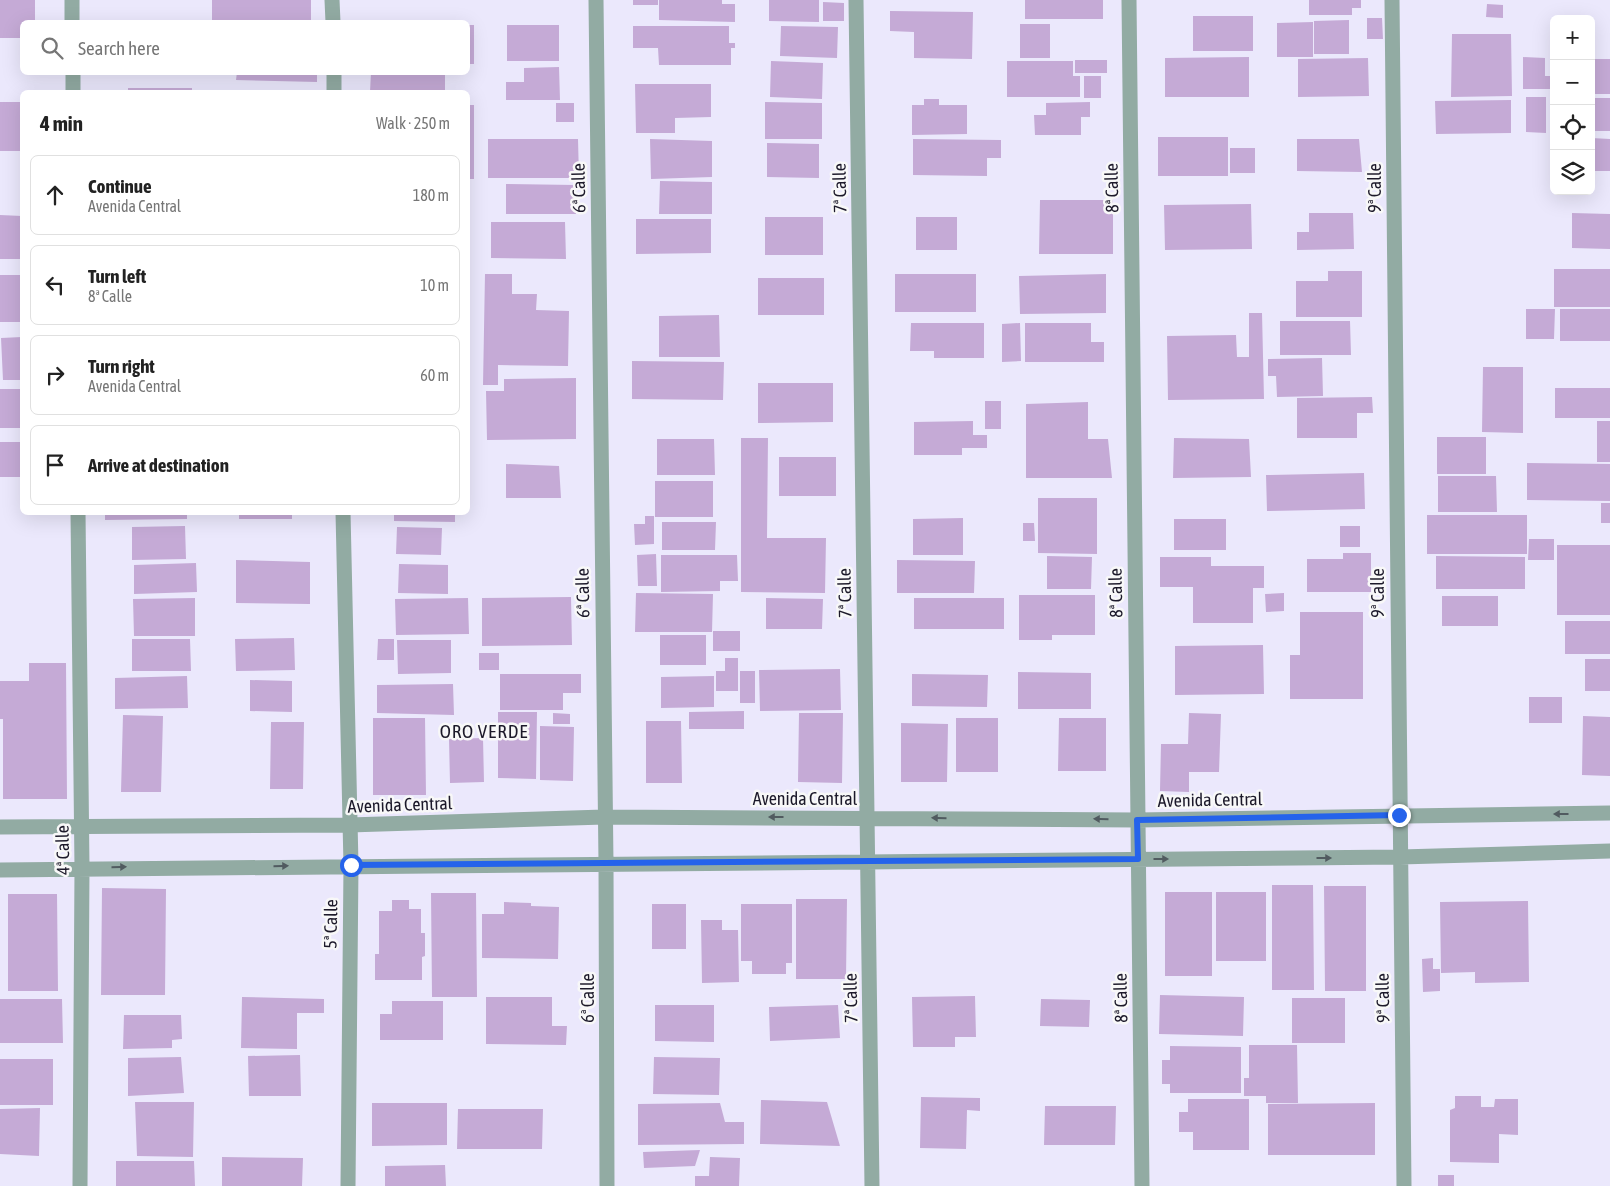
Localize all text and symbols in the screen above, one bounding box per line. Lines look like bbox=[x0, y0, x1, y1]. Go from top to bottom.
map controls bbox=[1550, 15, 1595, 195]
button: + bbox=[1550, 15, 1595, 60]
search box bbox=[20, 20, 470, 75]
icon: search bbox=[38, 34, 66, 62]
text: Search here bbox=[78, 37, 160, 59]
button: − bbox=[1550, 60, 1595, 105]
button: locate bbox=[1550, 105, 1595, 150]
text: 4 min bbox=[40, 111, 83, 135]
text: Walk · 250 m bbox=[376, 114, 450, 132]
button: layers bbox=[1550, 150, 1595, 195]
street label: 6ª Calle bbox=[568, 163, 589, 213]
street label: 7ª Calle bbox=[829, 163, 850, 213]
street label: 8ª Calle bbox=[1101, 163, 1122, 213]
street label: 9ª Calle bbox=[1364, 163, 1385, 213]
text: Continue bbox=[88, 175, 152, 197]
icon: ahead bbox=[41, 181, 69, 209]
text: 180 m bbox=[413, 186, 449, 204]
text: Avenida Central bbox=[88, 197, 181, 215]
text: Turn left bbox=[88, 265, 146, 287]
icon: left bbox=[41, 271, 69, 299]
text: 10 m bbox=[420, 276, 449, 294]
text: 8ª Calle bbox=[88, 287, 132, 305]
text: Turn right bbox=[88, 355, 155, 377]
icon: right bbox=[41, 361, 69, 389]
text: 60 m bbox=[420, 366, 449, 384]
text: Avenida Central bbox=[88, 377, 181, 395]
icon: arrive bbox=[41, 451, 69, 479]
text: Arrive at destination bbox=[88, 454, 229, 476]
street label: 6ª Calle bbox=[572, 568, 593, 618]
street label: 7ª Calle bbox=[834, 568, 855, 618]
street label: 8ª Calle bbox=[1105, 568, 1126, 618]
street label: 9ª Calle bbox=[1367, 568, 1388, 618]
district label: ORO VERDE bbox=[440, 720, 528, 742]
street label: Avenida Central bbox=[753, 788, 858, 809]
street label: Avenida Central bbox=[1157, 788, 1263, 811]
street label: Avenida Central bbox=[347, 792, 453, 817]
route end bbox=[1388, 804, 1411, 827]
one-way arrow bbox=[1553, 810, 1569, 818]
one-way arrow bbox=[768, 813, 784, 821]
one-way arrow bbox=[931, 814, 947, 822]
one-way arrow bbox=[1093, 815, 1109, 823]
street label: 4ª Calle bbox=[52, 825, 73, 875]
route start bbox=[340, 854, 363, 877]
one-way arrow bbox=[1316, 854, 1332, 862]
one-way arrow bbox=[1153, 855, 1169, 863]
one-way arrow bbox=[273, 862, 289, 870]
one-way arrow bbox=[111, 863, 127, 871]
street label: 5ª Calle bbox=[320, 899, 341, 949]
street label: 6ª Calle bbox=[577, 973, 598, 1023]
street label: 7ª Calle bbox=[840, 973, 861, 1023]
street label: 8ª Calle bbox=[1110, 973, 1131, 1023]
street label: 9ª Calle bbox=[1372, 973, 1393, 1023]

